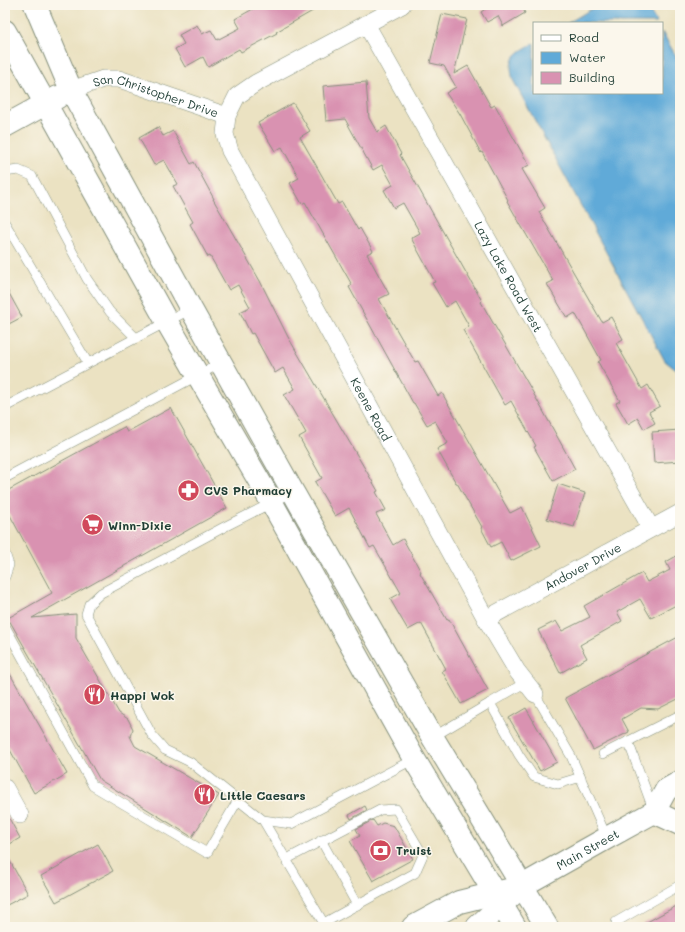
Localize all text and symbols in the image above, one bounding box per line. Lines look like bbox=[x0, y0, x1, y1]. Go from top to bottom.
legend bbox=[533, 22, 663, 94]
text: Road bbox=[569, 29, 599, 45]
text: Water bbox=[569, 49, 606, 65]
text: Building bbox=[569, 69, 615, 85]
street label: San Christopher Drive bbox=[90, 70, 221, 121]
street label: Lazy Lake Road West bbox=[471, 218, 546, 335]
street label: Keene Road bbox=[347, 375, 395, 444]
pharmacy icon: CVS Pharmacy bbox=[175, 477, 201, 503]
place label: CVS Pharmacy bbox=[204, 482, 293, 498]
supermarket icon: Winn-Dixie bbox=[79, 512, 105, 538]
place label: Winn-Dixie bbox=[108, 517, 171, 533]
street label: Andover Drive bbox=[541, 539, 624, 594]
restaurant icon: Happi Wok bbox=[81, 682, 107, 708]
place label: Happi Wok bbox=[110, 687, 175, 703]
restaurant icon: Little Caesars bbox=[191, 782, 217, 808]
place label: Little Caesars bbox=[220, 787, 306, 803]
street label: Main Street bbox=[553, 825, 622, 873]
bank icon: Truist bbox=[368, 837, 394, 863]
place label: Truist bbox=[396, 842, 432, 858]

